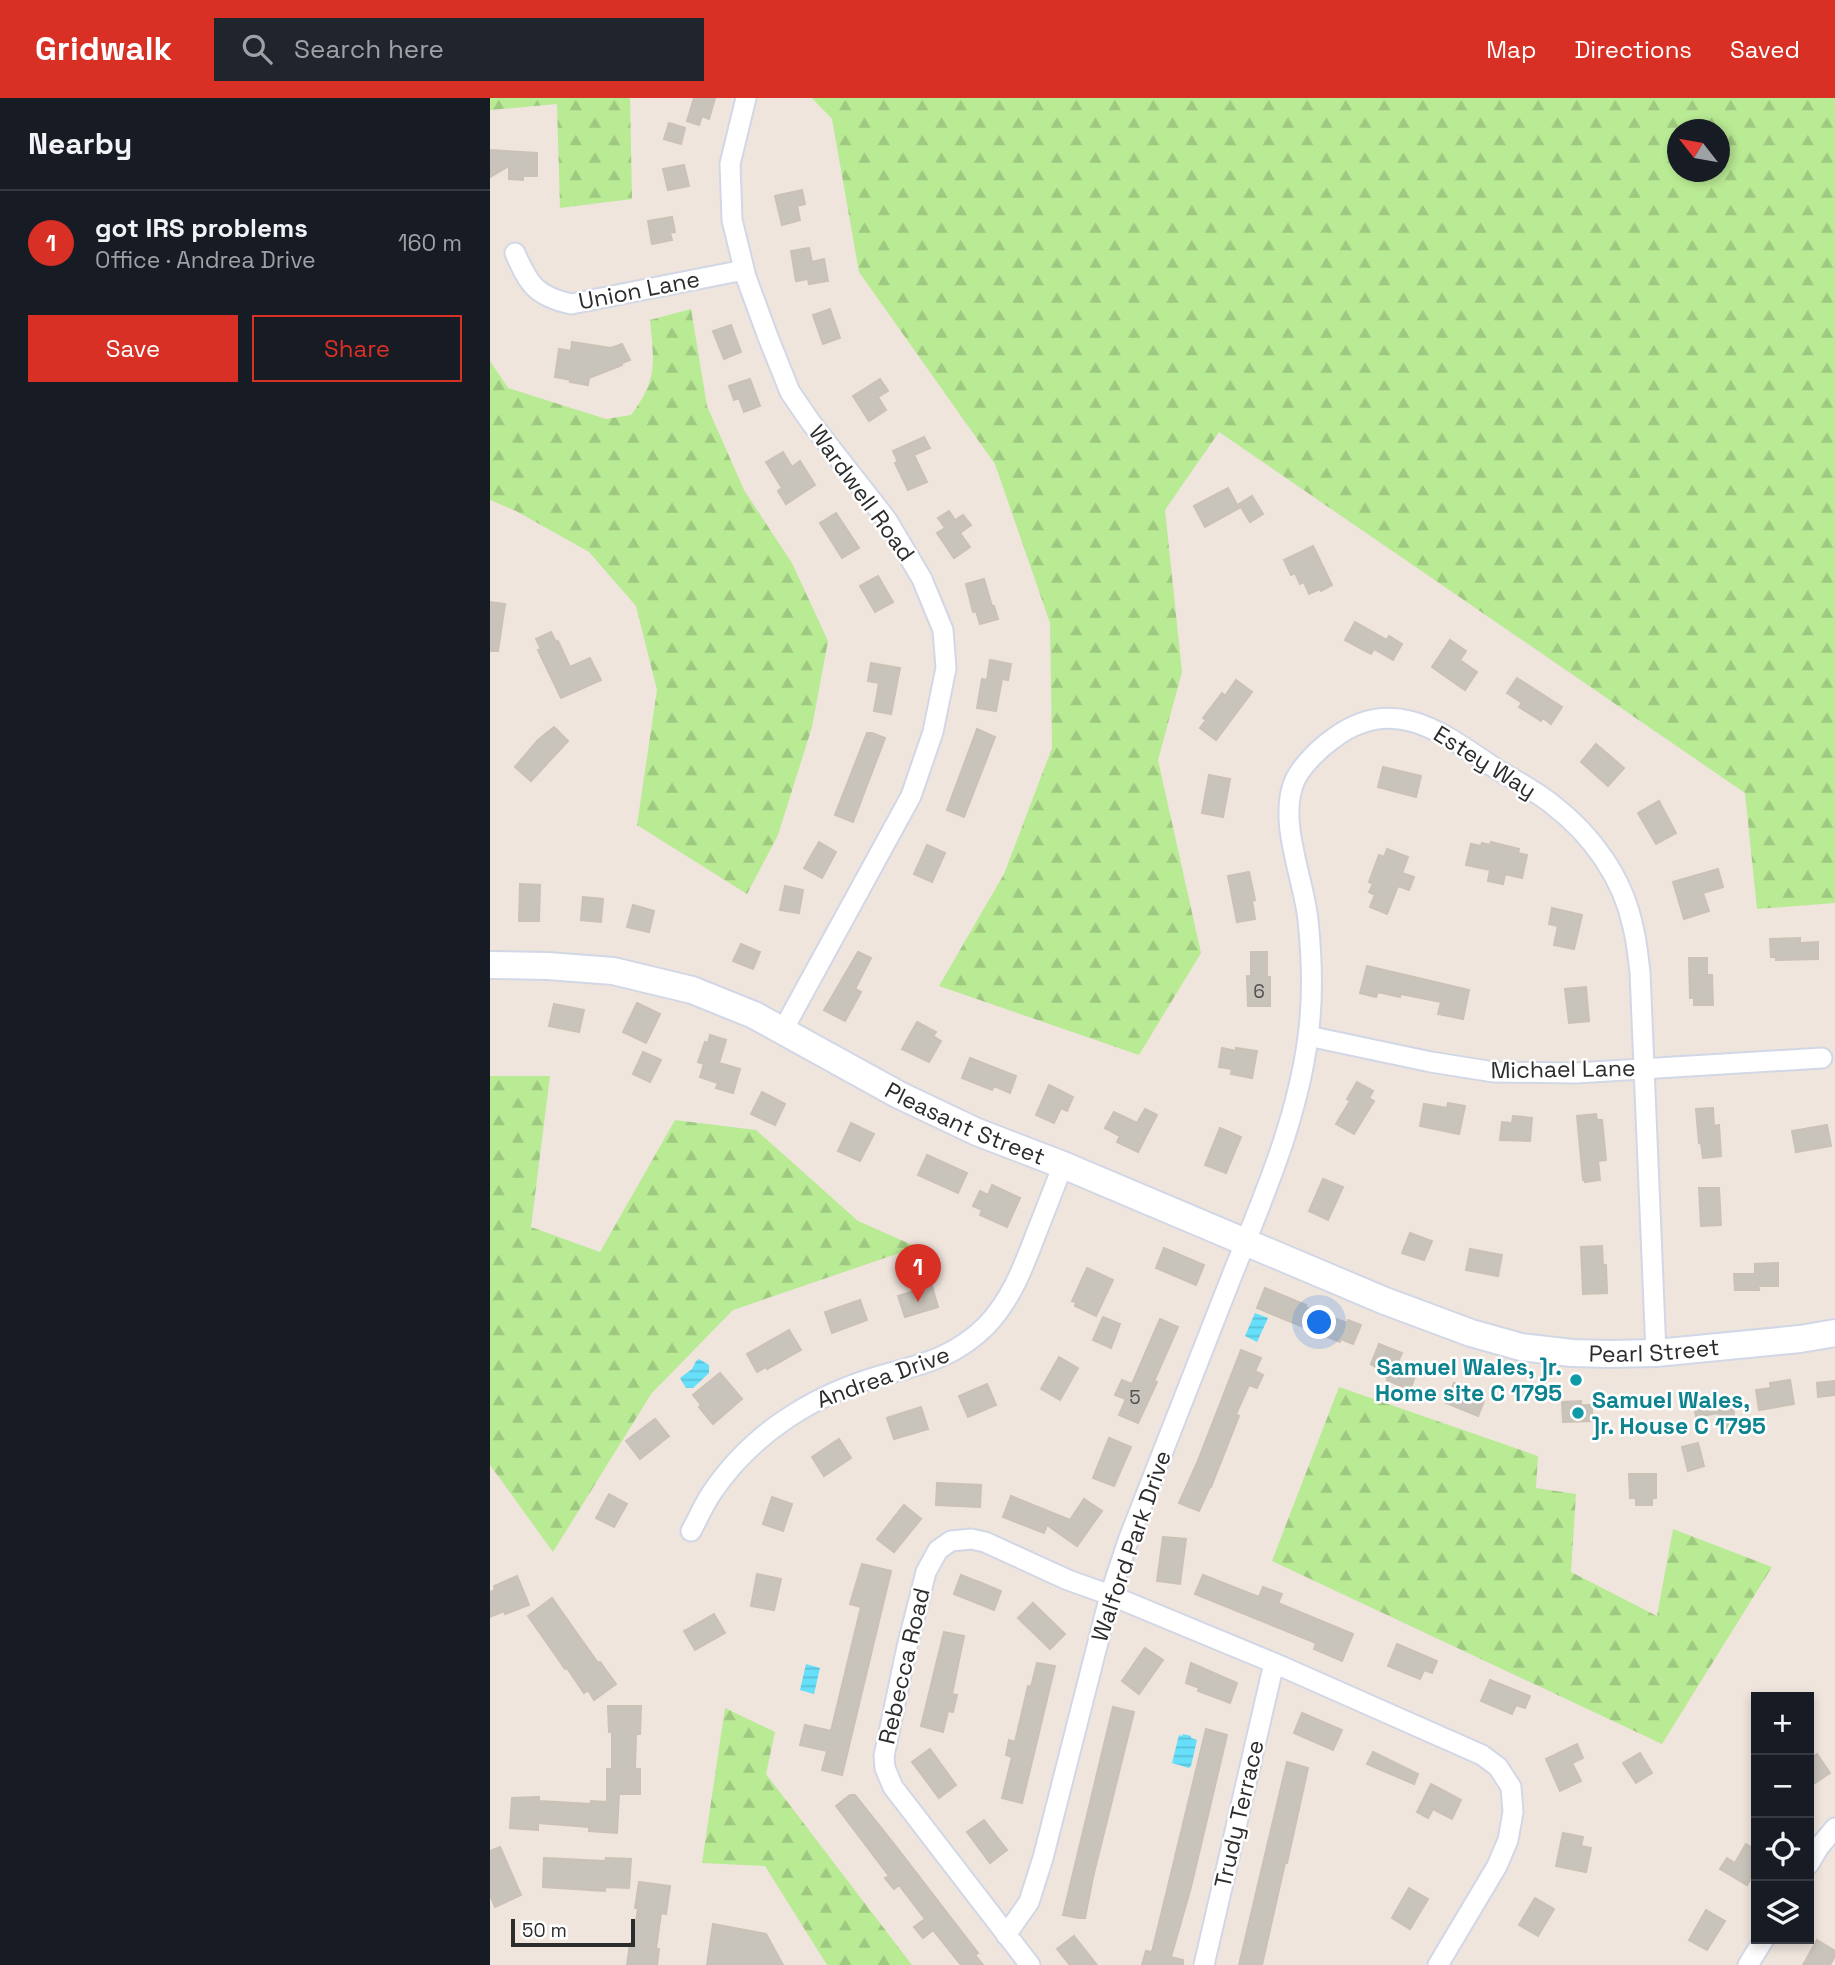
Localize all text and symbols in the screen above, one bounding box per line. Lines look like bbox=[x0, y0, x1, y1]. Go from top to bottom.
search box bbox=[214, 18, 704, 81]
text: Gridwalk bbox=[35, 28, 172, 70]
icon: search bbox=[238, 30, 276, 68]
text: Search here bbox=[294, 32, 444, 66]
text: Map bbox=[1486, 34, 1536, 65]
text: Directions bbox=[1574, 34, 1692, 65]
text: Saved bbox=[1730, 34, 1800, 65]
north arrow bbox=[1667, 119, 1730, 182]
text: Nearby bbox=[28, 124, 132, 163]
text: got IRS problems bbox=[95, 211, 308, 245]
text: 1 bbox=[46, 228, 56, 258]
text: 160 m bbox=[398, 228, 462, 258]
text: Office · Andrea Drive bbox=[95, 245, 316, 275]
street label: Union Lane bbox=[576, 264, 702, 316]
button: Save bbox=[28, 315, 238, 382]
button: Share bbox=[252, 315, 462, 382]
street label: Wardwell Road bbox=[802, 419, 922, 567]
street label: Estey Way bbox=[1428, 719, 1542, 805]
house number: 6 bbox=[1253, 979, 1265, 1004]
street label: Michael Lane bbox=[1490, 1053, 1636, 1085]
street label: Pleasant Street bbox=[880, 1075, 1049, 1172]
pin: 1 bbox=[895, 1244, 941, 1302]
your location bbox=[1302, 1305, 1336, 1339]
street label: Pearl Street bbox=[1588, 1332, 1721, 1369]
street label: Andrea Drive bbox=[812, 1339, 954, 1415]
place label: Samuel Wales, ]r. Home site C 1795 bbox=[1375, 1352, 1562, 1408]
marker: Samuel Wales, ]r. Home site C 1795 bbox=[1568, 1372, 1584, 1388]
house number: 5 bbox=[1129, 1385, 1141, 1410]
place label: Samuel Wales, ]r. House C 1795 bbox=[1592, 1385, 1766, 1441]
marker: Samuel Wales, ]r. House C 1795 bbox=[1570, 1405, 1586, 1421]
street label: Walford Park Drive bbox=[1084, 1446, 1178, 1646]
street label: Rebecca Road bbox=[871, 1585, 937, 1747]
map controls bbox=[1751, 1692, 1814, 1944]
button: + bbox=[1751, 1692, 1814, 1755]
street label: Trudy Terrace bbox=[1207, 1737, 1271, 1891]
button: − bbox=[1751, 1755, 1814, 1818]
button: locate bbox=[1751, 1818, 1814, 1881]
button: layers bbox=[1751, 1881, 1814, 1944]
scale bar bbox=[511, 1916, 635, 1948]
text: 50 m bbox=[522, 1918, 567, 1943]

